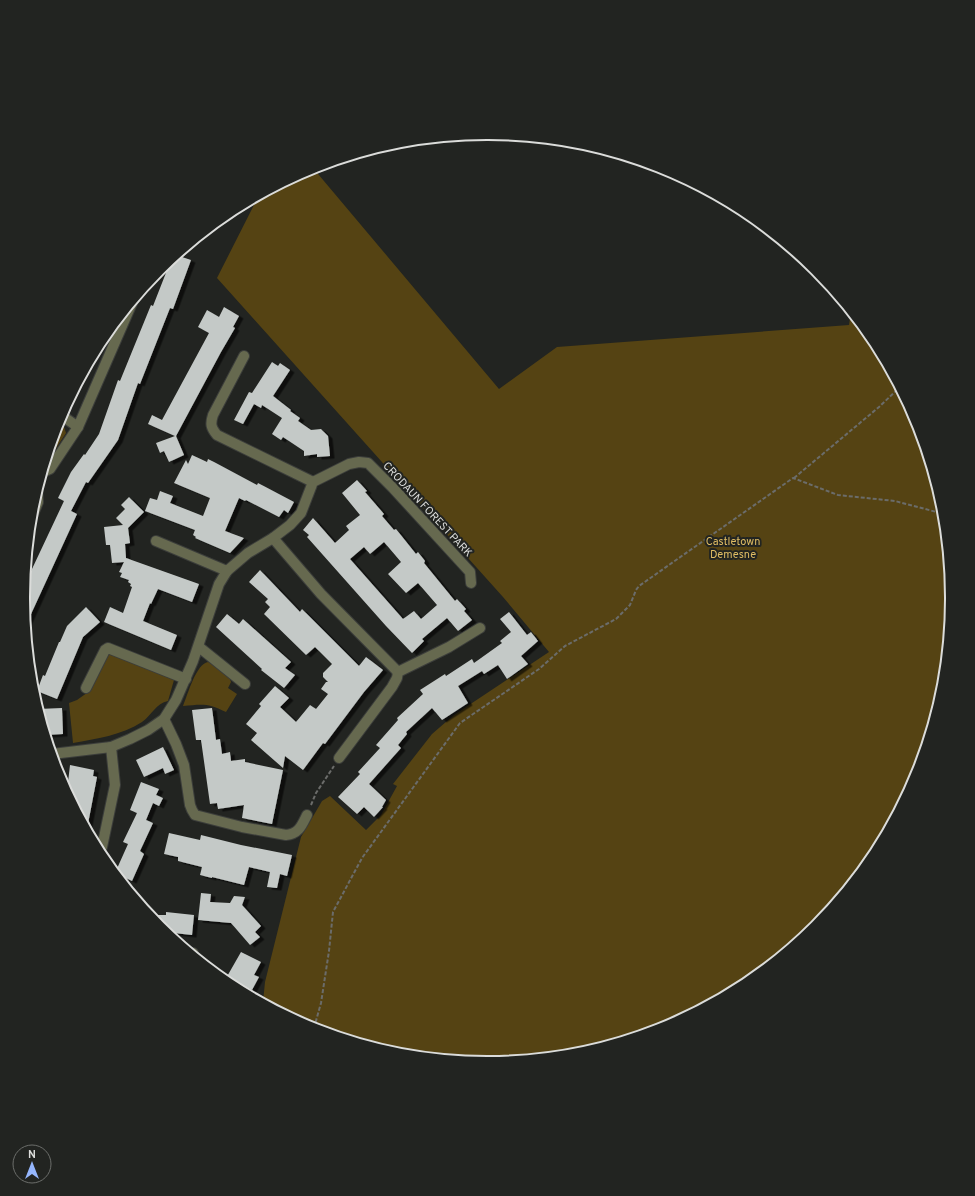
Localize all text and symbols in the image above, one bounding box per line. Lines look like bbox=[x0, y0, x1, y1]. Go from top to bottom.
street label: CRODAUN FOREST PARK bbox=[380, 459, 475, 560]
park label: Castletown Demesne bbox=[706, 535, 760, 562]
north arrow bbox=[12, 1144, 52, 1184]
text: N bbox=[28, 1148, 36, 1162]

